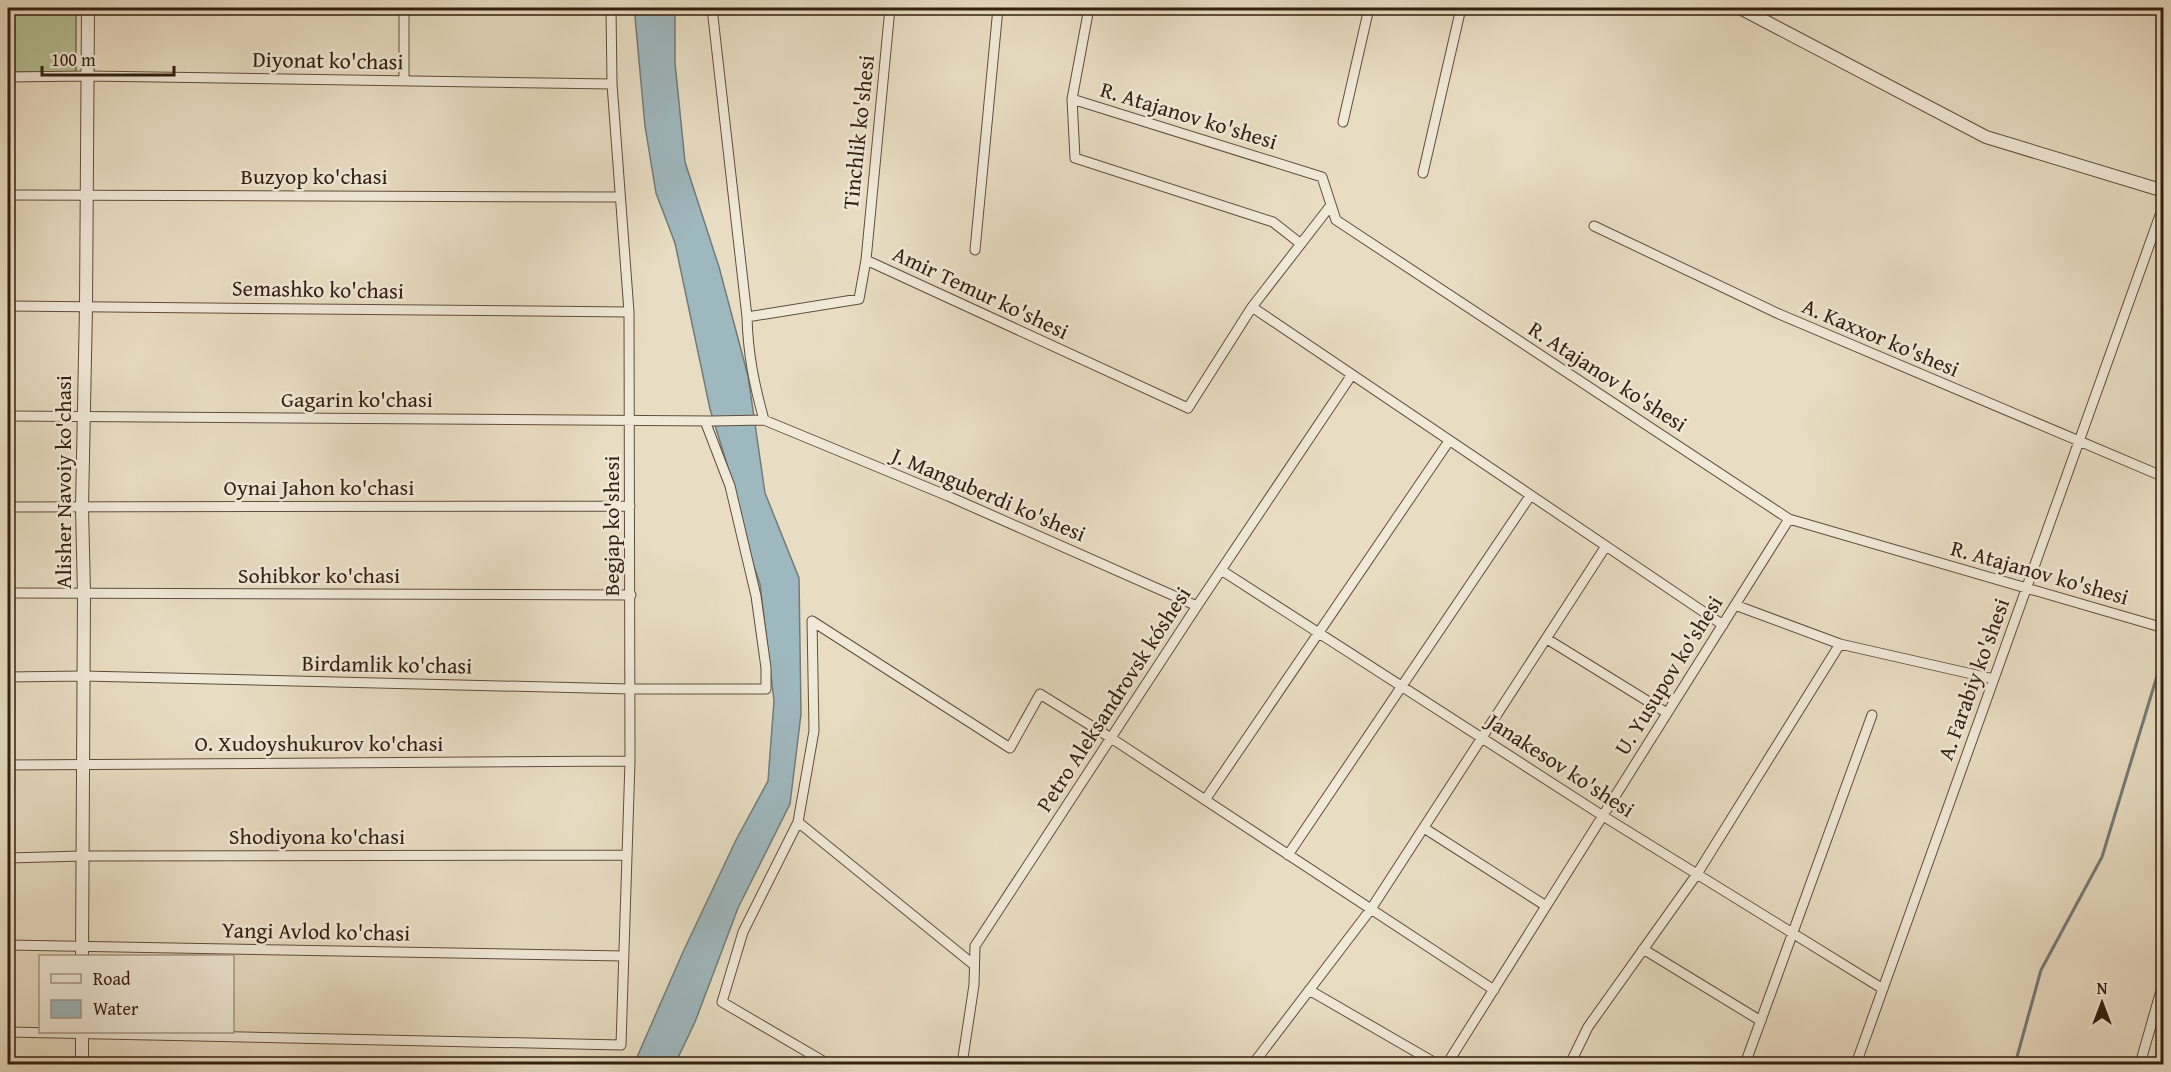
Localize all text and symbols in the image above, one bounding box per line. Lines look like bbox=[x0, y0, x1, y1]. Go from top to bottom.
scale bar bbox=[42, 39, 174, 77]
street label: Diyonat ko'chasi bbox=[252, 43, 404, 77]
text: 100 m bbox=[51, 46, 96, 73]
street label: Tinchlik ko'shesi bbox=[834, 53, 882, 211]
street label: R. Atajanov ko'shesi bbox=[1097, 73, 1281, 157]
street label: Buzyop ko'chasi bbox=[240, 160, 388, 192]
street label: Amir Temur ko'shesi bbox=[888, 237, 1074, 347]
street label: Semashko ko'chasi bbox=[232, 272, 404, 306]
street label: A. Kaxxor ko'shesi bbox=[1797, 289, 1965, 385]
street label: R. Atajanov ko'shesi bbox=[1522, 313, 1694, 439]
street label: Alisher Navoiy ko'chasi bbox=[47, 375, 79, 589]
street label: Gagarin ko'chasi bbox=[281, 383, 433, 415]
street label: J. Manguberdi ko'shesi bbox=[884, 437, 1091, 549]
street label: Begjap ko'shesi bbox=[595, 456, 627, 596]
street label: Oynai Jahon ko'chasi bbox=[224, 471, 414, 503]
street label: R. Atajanov ko'shesi bbox=[1947, 531, 2133, 613]
street label: Sohibkor ko'chasi bbox=[238, 559, 400, 591]
street label: Petro Aleksandrovsk kóshesi bbox=[1028, 580, 1198, 818]
street label: U. Yusupov ko'shesi bbox=[1606, 589, 1730, 761]
street label: A. Farabiy ko'shesi bbox=[1929, 593, 2017, 765]
street label: Birdamlik ko'chasi bbox=[301, 647, 473, 681]
street label: Janakesov ko'shesi bbox=[1478, 704, 1641, 825]
street label: O. Xudoyshukurov ko'chasi bbox=[194, 727, 444, 759]
street label: Shodiyona ko'chasi bbox=[229, 820, 405, 852]
street label: Yangi Avlod ko'chasi bbox=[221, 913, 411, 949]
legend bbox=[39, 955, 234, 1033]
text: Road bbox=[93, 965, 131, 992]
north arrow bbox=[2072, 973, 2132, 1033]
text: N bbox=[2097, 976, 2108, 1000]
text: Water bbox=[93, 995, 139, 1022]

